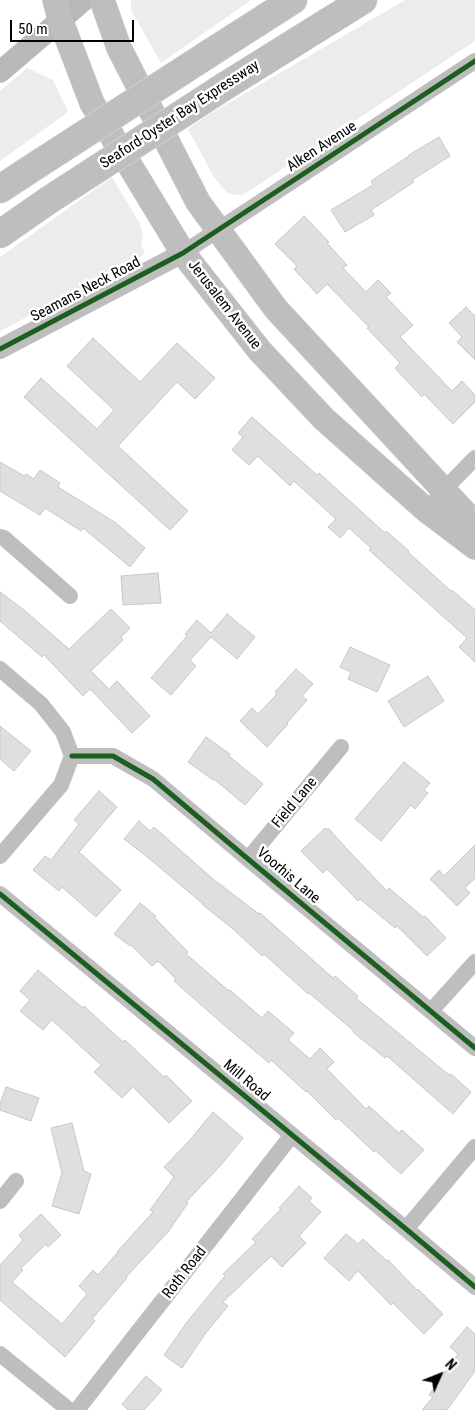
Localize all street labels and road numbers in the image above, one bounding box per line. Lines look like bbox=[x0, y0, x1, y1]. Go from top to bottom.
street label: Seaford-Oyster Bay Expressway bbox=[97, 57, 263, 173]
street label: Alken Avenue bbox=[284, 118, 360, 176]
street label: Seamans Neck Road bbox=[28, 254, 144, 326]
street label: Jerusalem Avenue bbox=[184, 257, 264, 353]
street label: Field Lane bbox=[269, 774, 321, 832]
street label: Voorhis Lane bbox=[253, 844, 323, 908]
street label: Mill Road bbox=[219, 1056, 273, 1106]
street label: Roth Road bbox=[159, 1244, 211, 1302]

